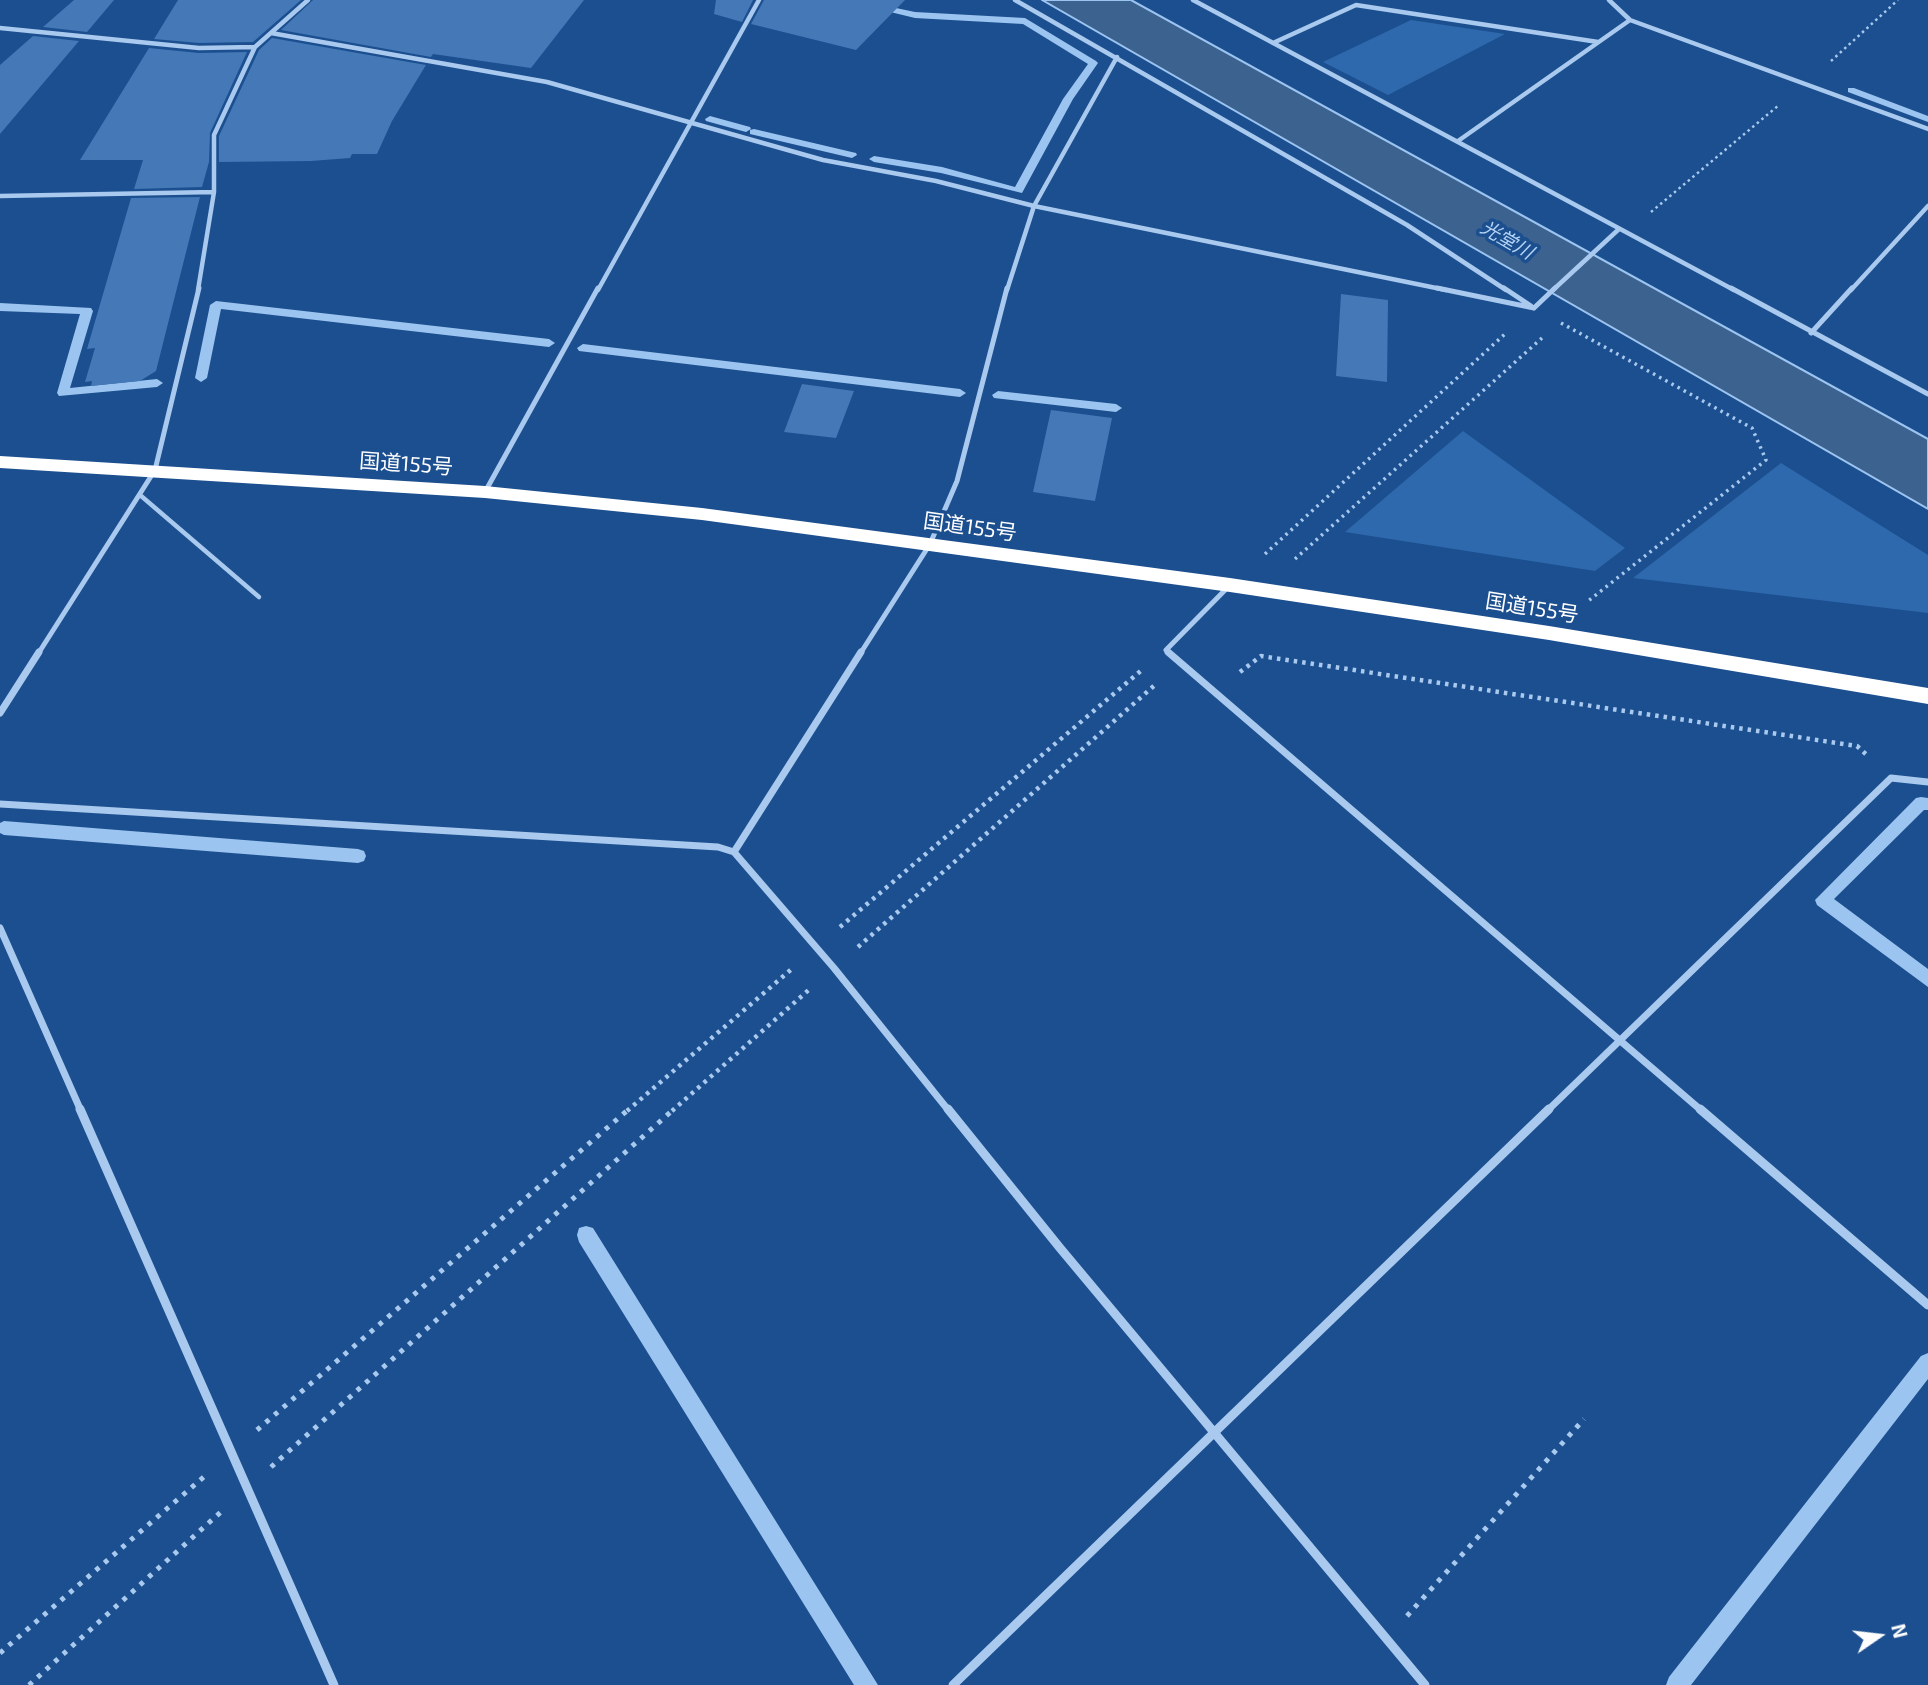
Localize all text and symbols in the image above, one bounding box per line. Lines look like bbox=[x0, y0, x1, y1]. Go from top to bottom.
water label: 光堂川 bbox=[1477, 216, 1537, 264]
street label: 国道155号 bbox=[358, 448, 454, 480]
street label: 国道155号 bbox=[922, 508, 1018, 546]
street label: 国道155号 bbox=[1484, 588, 1580, 628]
north arrow bbox=[1844, 1601, 1914, 1671]
text: N bbox=[1887, 1621, 1913, 1640]

